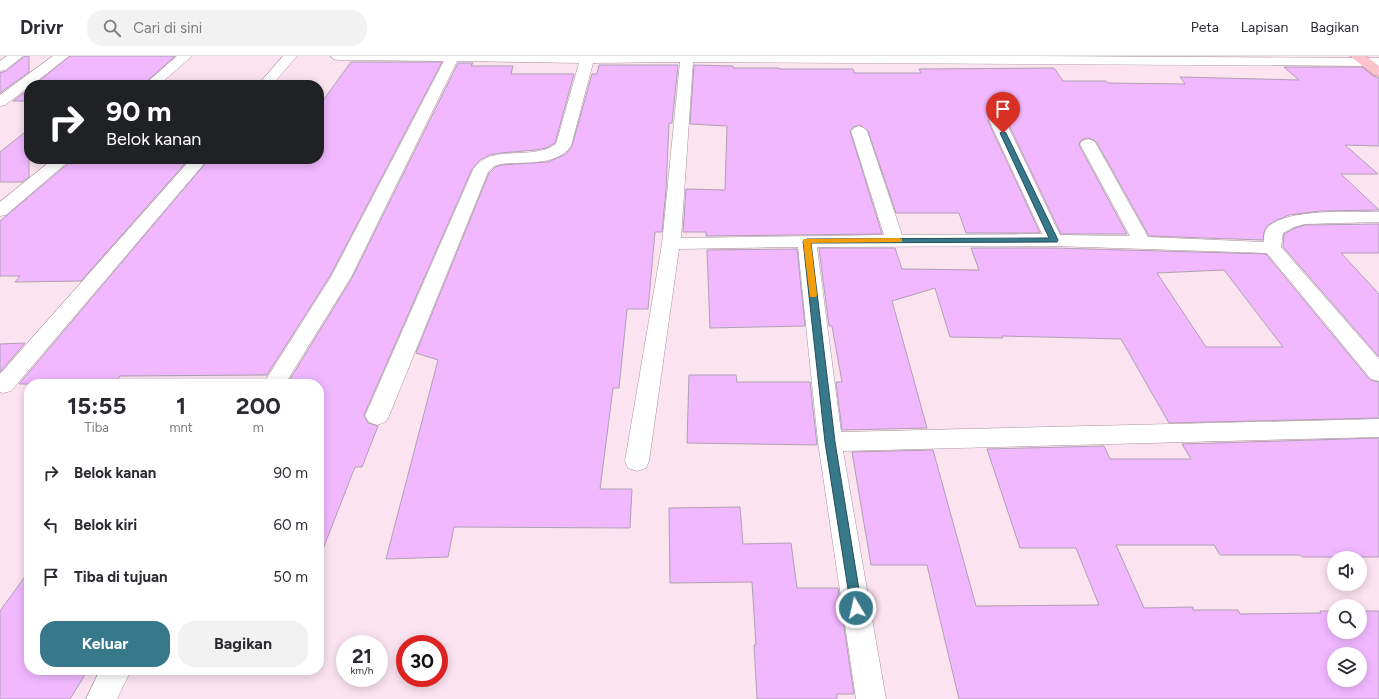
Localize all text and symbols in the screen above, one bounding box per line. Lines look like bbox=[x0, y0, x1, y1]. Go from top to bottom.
search box bbox=[87, 10, 367, 46]
text: Drivr bbox=[20, 16, 63, 39]
icon: search bbox=[101, 17, 123, 39]
text: Cari di sini bbox=[133, 19, 202, 37]
text: Peta bbox=[1191, 19, 1219, 36]
text: Lapisan bbox=[1241, 19, 1288, 36]
text: Bagikan bbox=[1310, 19, 1359, 36]
pin bbox=[986, 92, 1020, 133]
text: 90 m bbox=[106, 94, 171, 128]
icon: right bbox=[40, 96, 92, 148]
icon: arrive bbox=[992, 98, 1014, 120]
text: Belok kanan bbox=[106, 128, 201, 150]
text: 15:55 bbox=[67, 391, 126, 420]
text: 1 bbox=[176, 391, 186, 420]
text: 200 bbox=[236, 391, 281, 420]
text: Tiba bbox=[85, 420, 109, 435]
text: mnt bbox=[169, 420, 193, 435]
text: m bbox=[253, 420, 264, 435]
icon: right bbox=[40, 462, 62, 484]
text: Belok kanan bbox=[74, 464, 156, 482]
text: 90 m bbox=[273, 464, 308, 482]
icon: left bbox=[40, 514, 62, 536]
text: Belok kiri bbox=[74, 516, 137, 534]
text: 60 m bbox=[273, 516, 308, 534]
map controls bbox=[1327, 551, 1367, 687]
button: sound bbox=[1327, 551, 1367, 591]
icon: arrive bbox=[40, 566, 62, 588]
text: Tiba di tujuan bbox=[74, 568, 168, 586]
text: 50 m bbox=[273, 568, 308, 586]
position arrow bbox=[835, 587, 877, 629]
button: search bbox=[1327, 599, 1367, 639]
button: Keluar bbox=[40, 621, 170, 667]
button: Bagikan bbox=[178, 621, 308, 667]
speed limit sign: 30 bbox=[396, 635, 448, 687]
text: 21 bbox=[352, 644, 372, 668]
button: layers bbox=[1327, 647, 1367, 687]
text: km/h bbox=[351, 664, 373, 677]

